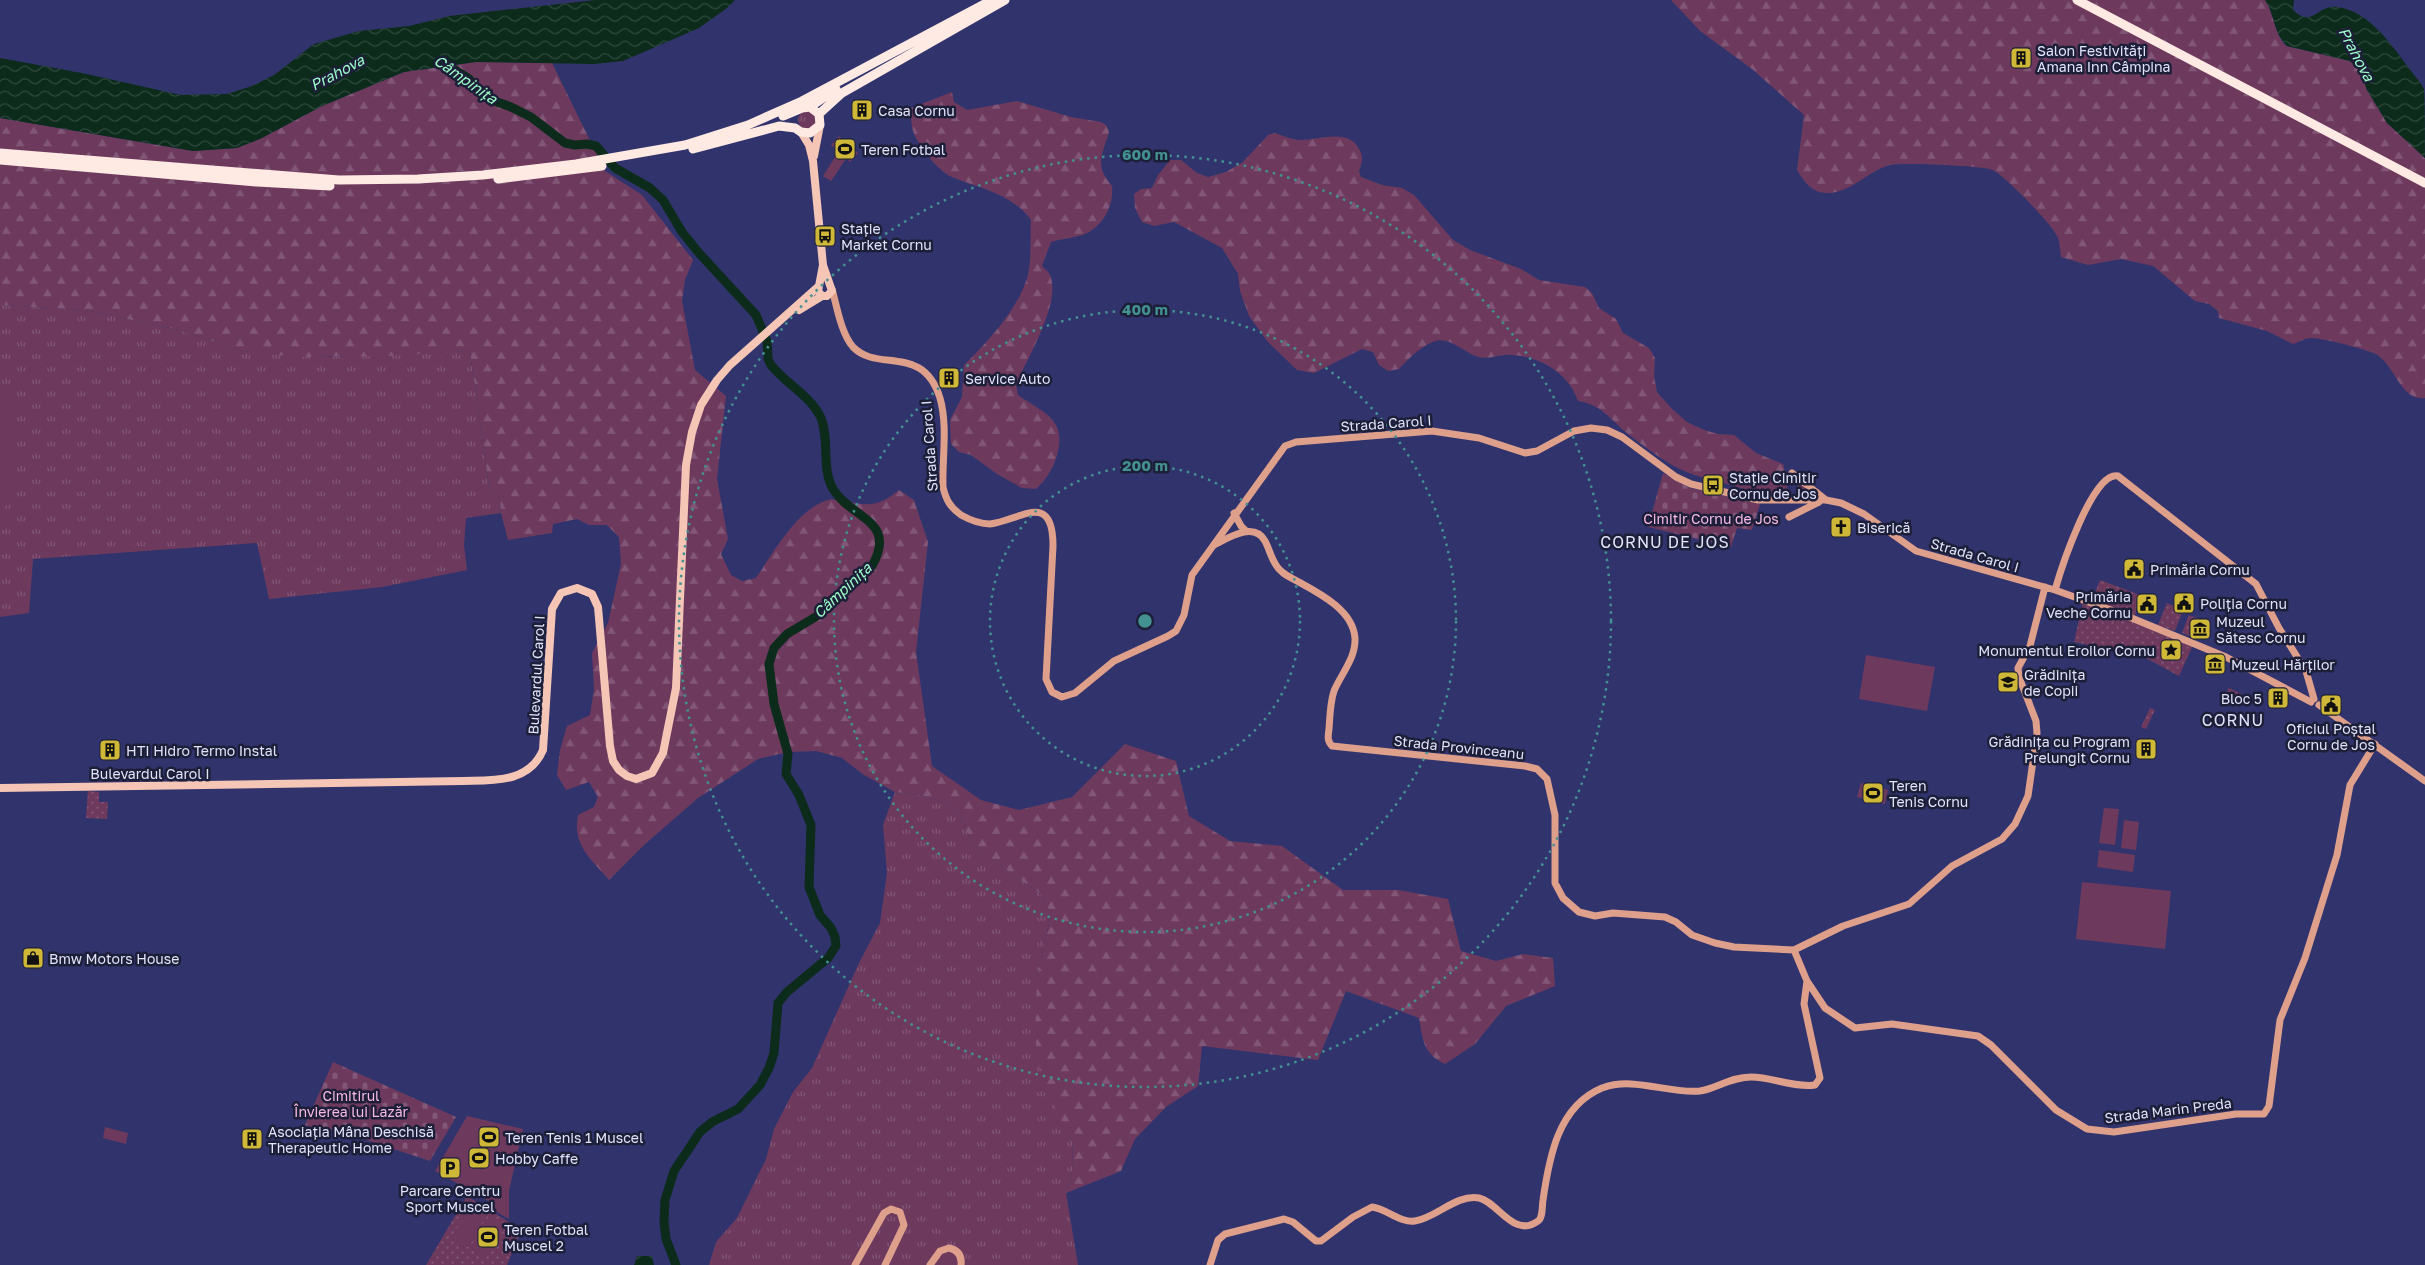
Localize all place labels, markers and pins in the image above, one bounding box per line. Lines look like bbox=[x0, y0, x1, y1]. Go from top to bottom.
place label: Salon Festivități Amana Inn Câmpina bbox=[2037, 42, 2171, 75]
building icon: Salon Festivități Amana Inn Câmpina bbox=[2009, 46, 2033, 70]
building icon: Casa Cornu bbox=[850, 98, 874, 122]
place label: Casa Cornu bbox=[878, 102, 955, 119]
sports icon: Teren Fotbal bbox=[833, 137, 857, 161]
place label: Teren Fotbal bbox=[861, 141, 945, 158]
place label: Stație Market Cornu bbox=[841, 220, 932, 253]
bus stop icon: Stație Market Cornu bbox=[813, 224, 837, 248]
building icon: Service Auto bbox=[937, 366, 961, 390]
place label: Service Auto bbox=[965, 370, 1050, 387]
place label: Stație Cimitir Cornu de Jos bbox=[1729, 469, 1817, 502]
bus stop icon: Stație Cimitir Cornu de Jos bbox=[1701, 473, 1725, 497]
church icon: Biserică bbox=[1829, 515, 1853, 539]
place label: Biserică bbox=[1857, 519, 1910, 536]
public building icon: Primăria Cornu bbox=[2122, 557, 2146, 581]
place label: Primăria Cornu bbox=[2150, 561, 2250, 578]
place label: Primăria Veche Cornu bbox=[2046, 588, 2131, 621]
public building icon: Poliția Cornu bbox=[2172, 591, 2196, 615]
public building icon: Primăria Veche Cornu bbox=[2135, 592, 2159, 616]
place label: Poliția Cornu bbox=[2200, 595, 2287, 612]
centre of rings bbox=[1136, 612, 1154, 630]
place label: Muzeul Sătesc Cornu bbox=[2216, 613, 2305, 646]
museum icon: Muzeul Sătesc Cornu bbox=[2188, 617, 2212, 641]
place icon: Monumentul Eroilor Cornu bbox=[2159, 638, 2183, 662]
place label: Monumentul Eroilor Cornu bbox=[1978, 642, 2155, 659]
museum icon: Muzeul Hărților bbox=[2203, 652, 2227, 676]
place label: Muzeul Hărților bbox=[2231, 656, 2335, 673]
place label: Grădinița de Copii bbox=[2024, 666, 2085, 699]
school or university icon: Grădinița de Copii bbox=[1996, 670, 2020, 694]
building icon: Bloc 5 bbox=[2266, 686, 2290, 710]
place label: Bloc 5 bbox=[2221, 690, 2262, 707]
public building icon: Oficiul Poștal Cornu de Jos bbox=[2319, 693, 2343, 717]
place label: Oficiul Poștal Cornu de Jos bbox=[2286, 720, 2376, 753]
place label: Grădinița cu Program Prelungit Cornu bbox=[1988, 733, 2130, 766]
building icon: Grădinița cu Program Prelungit Cornu bbox=[2134, 737, 2158, 761]
building icon: HTI Hidro Termo Instal bbox=[98, 738, 122, 762]
place label: HTI Hidro Termo Instal bbox=[126, 742, 277, 759]
place label: Teren Tenis Cornu bbox=[1889, 777, 1968, 810]
sports icon: Teren Tenis Cornu bbox=[1861, 781, 1885, 805]
shop icon: Bmw Motors House bbox=[21, 946, 45, 970]
place label: Bmw Motors House bbox=[49, 950, 179, 967]
place label: Asociația Mâna Deschisă Therapeutic Home bbox=[268, 1123, 434, 1156]
sports icon: Teren Tenis 1 Muscel bbox=[477, 1125, 501, 1149]
building icon: Asociația Mâna Deschisă Therapeutic Home bbox=[240, 1127, 264, 1151]
place label: Teren Tenis 1 Muscel bbox=[505, 1129, 643, 1146]
sports icon: Hobby Caffe bbox=[467, 1146, 491, 1170]
place label: Hobby Caffe bbox=[495, 1150, 578, 1167]
parking icon: Parcare Centru Sport Muscel bbox=[438, 1156, 462, 1180]
place label: Parcare Centru Sport Muscel bbox=[400, 1182, 500, 1215]
place label: Teren Fotbal Muscel 2 bbox=[504, 1221, 588, 1254]
sports icon: Teren Fotbal Muscel 2 bbox=[476, 1225, 500, 1249]

